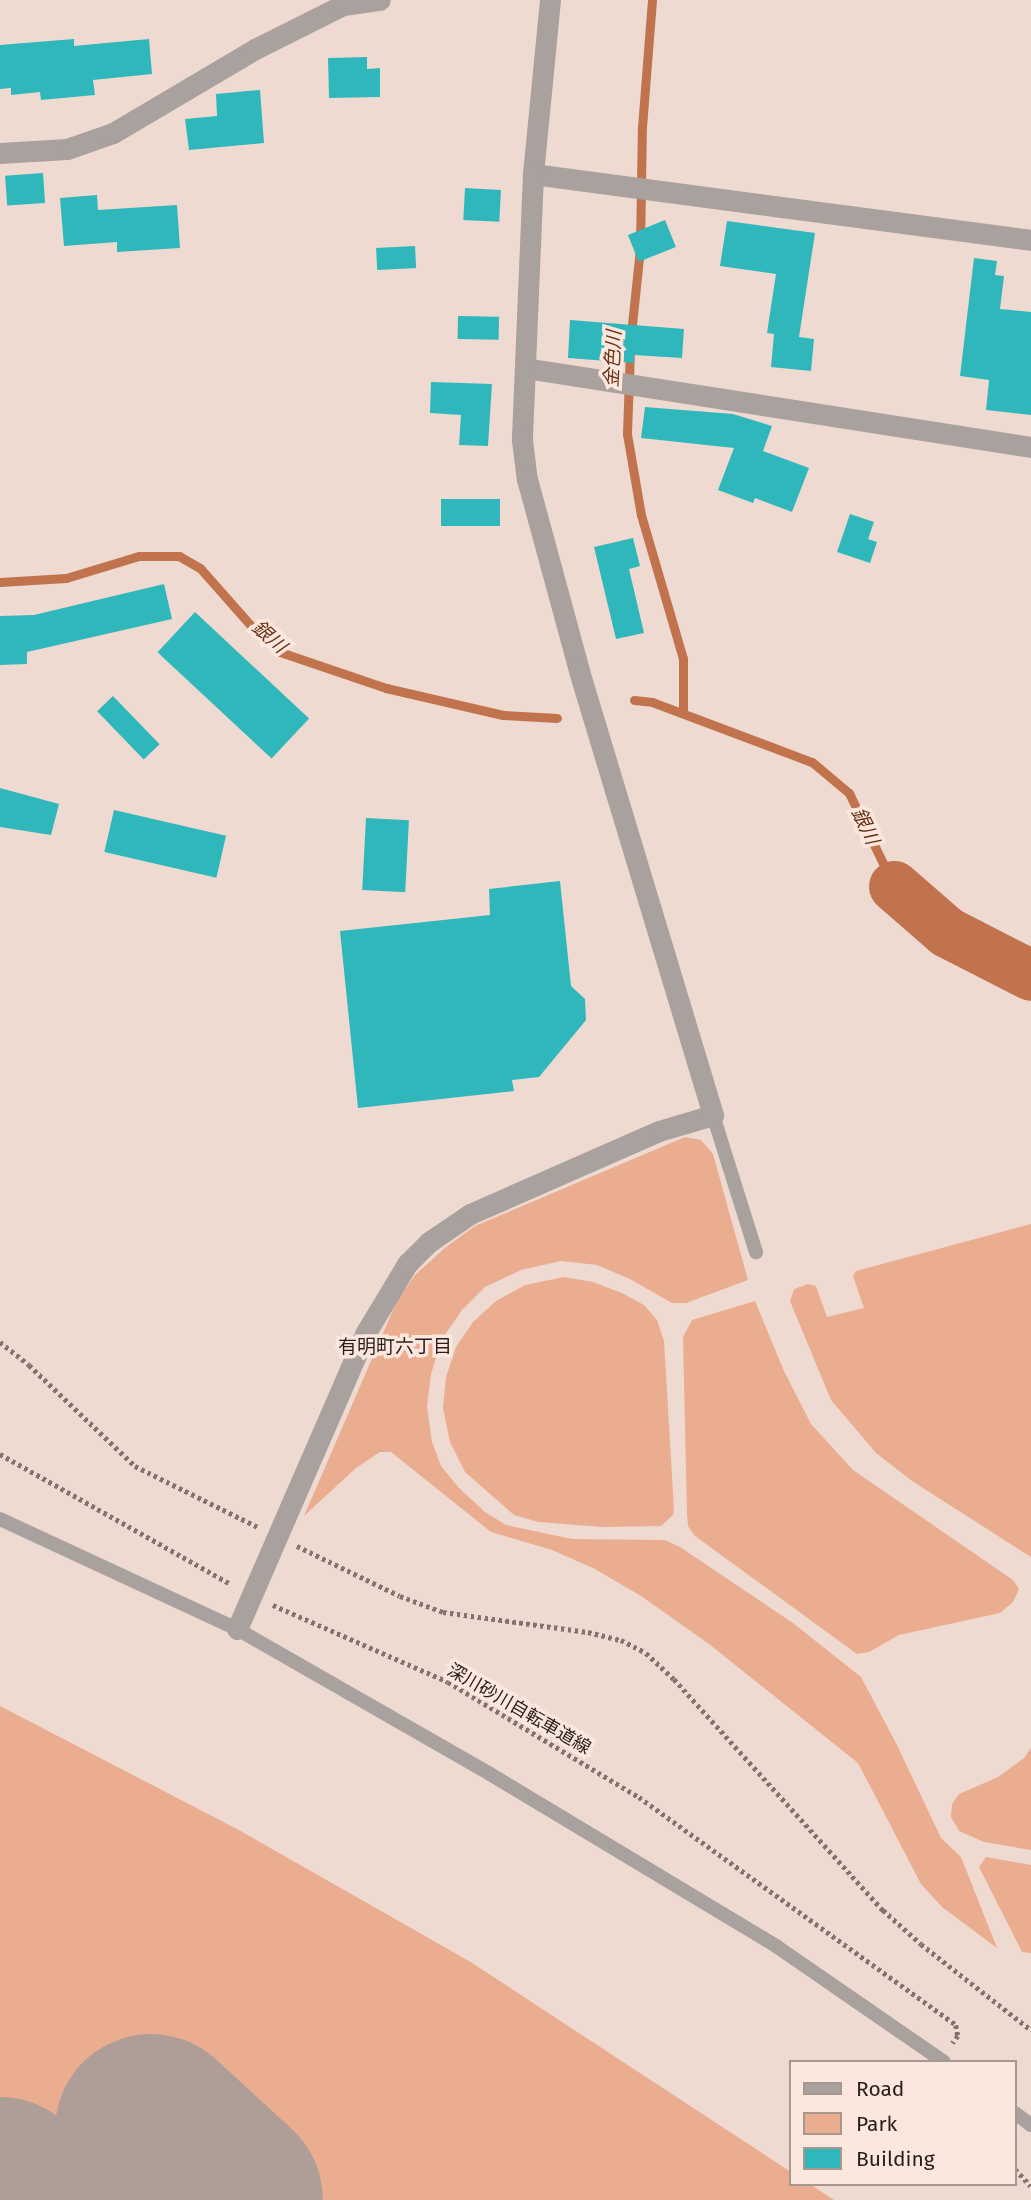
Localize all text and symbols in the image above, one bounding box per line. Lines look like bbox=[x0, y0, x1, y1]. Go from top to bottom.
water label: 金色川 bbox=[600, 330, 626, 388]
water label: 銀川 bbox=[247, 616, 291, 658]
water label: 銀川 bbox=[846, 804, 884, 848]
district label: 有明町六丁目 bbox=[338, 1336, 452, 1358]
street label: 深川砂川自転車道線 bbox=[443, 1659, 595, 1759]
legend bbox=[790, 2060, 1017, 2186]
text: Road bbox=[856, 2076, 904, 2102]
text: Park bbox=[856, 2111, 897, 2137]
text: Building bbox=[856, 2146, 935, 2172]

